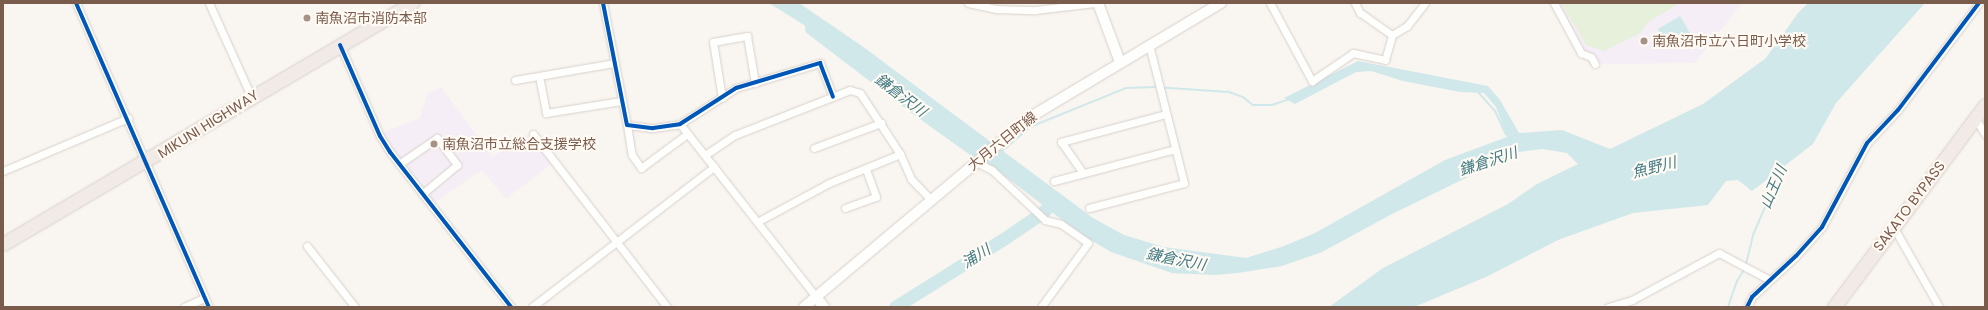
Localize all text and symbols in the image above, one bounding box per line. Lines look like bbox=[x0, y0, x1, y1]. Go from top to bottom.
place label: 南魚沼市消防本部 bbox=[315, 10, 427, 26]
marker: 南魚沼市消防本部 bbox=[302, 13, 312, 23]
place label: 南魚沼市立六日町小学校 bbox=[1652, 33, 1806, 49]
marker: 南魚沼市立六日町小学校 bbox=[1639, 36, 1649, 46]
water label: 鎌倉沢川 bbox=[872, 70, 930, 120]
street label: MIKUNI HIGHWAY bbox=[155, 86, 261, 162]
street label: 大月六日町線 bbox=[964, 108, 1040, 174]
place label: 南魚沼市立総合支援学校 bbox=[442, 136, 596, 152]
marker: 南魚沼市立総合支援学校 bbox=[429, 139, 439, 149]
water label: 鎌倉沢川 bbox=[1457, 143, 1519, 179]
water label: 魚野川 bbox=[1630, 153, 1678, 181]
street label: SAKATO BYPASS bbox=[1870, 158, 1948, 254]
water label: 山王川 bbox=[1756, 163, 1790, 211]
water label: 浦川 bbox=[959, 240, 993, 272]
water label: 鎌倉沢川 bbox=[1145, 244, 1207, 274]

